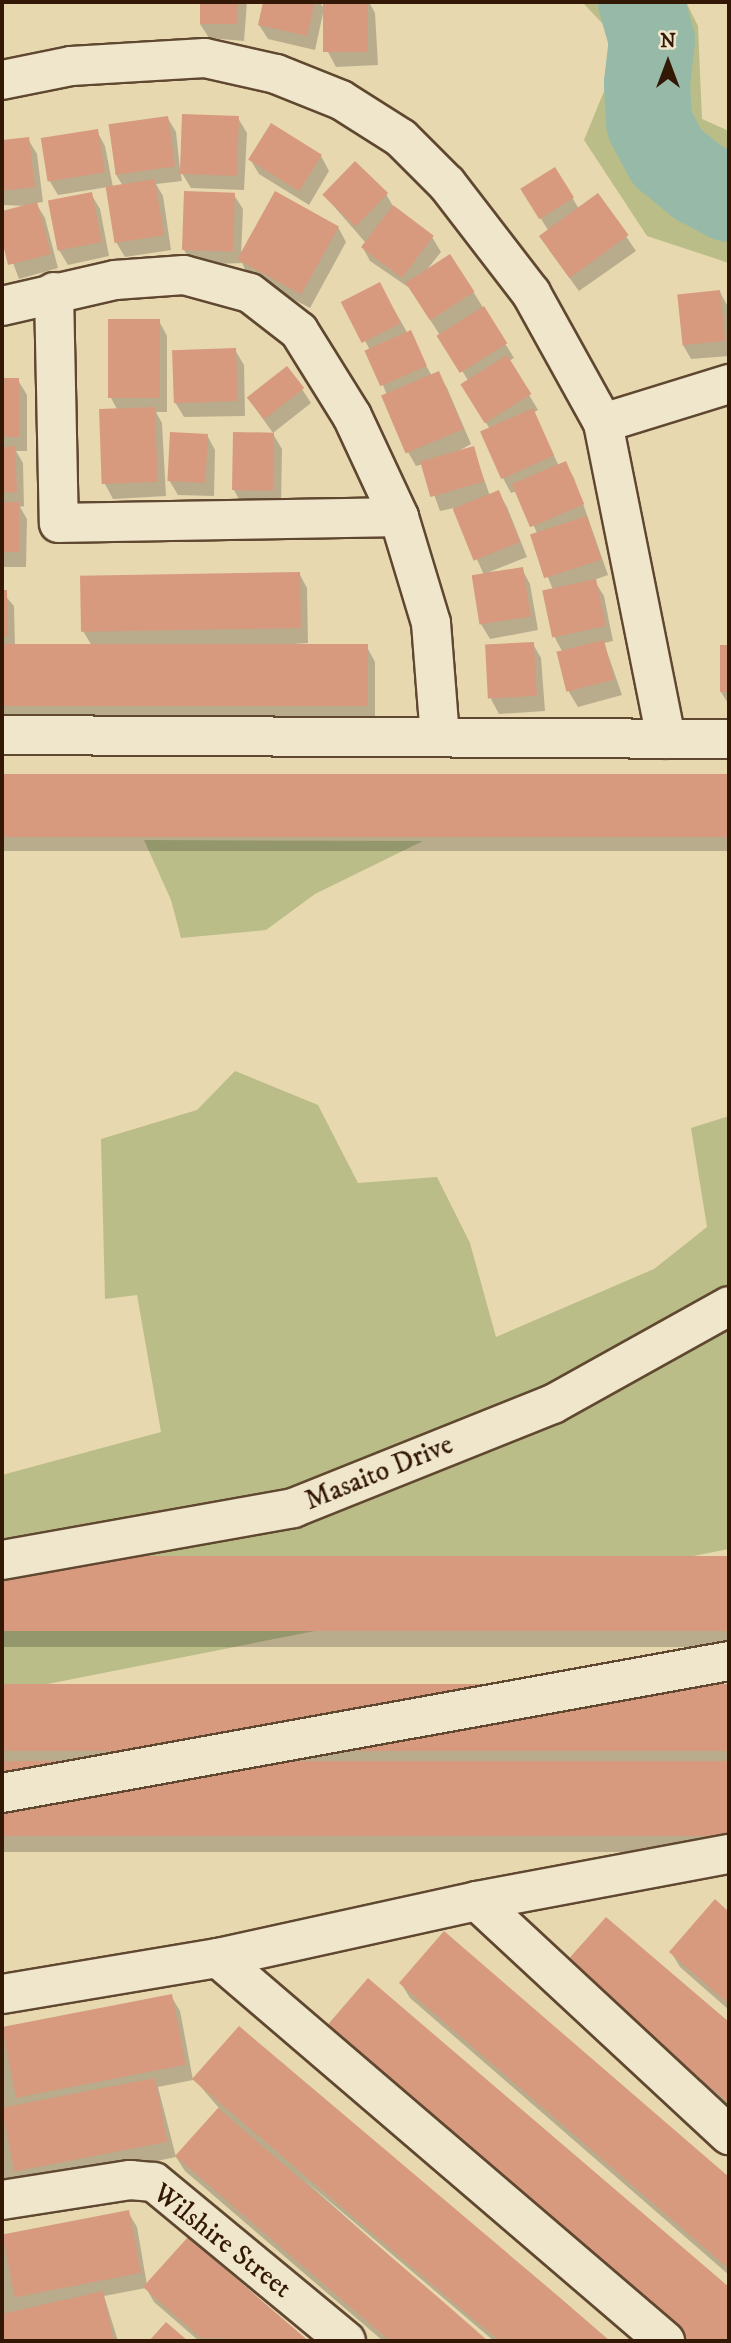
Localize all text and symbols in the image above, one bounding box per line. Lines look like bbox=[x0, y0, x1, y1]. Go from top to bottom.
north arrow bbox=[633, 28, 703, 98]
text: N bbox=[660, 30, 676, 53]
street label: Masaito Drive bbox=[300, 1428, 458, 1518]
street label: Wilshire Street bbox=[146, 2176, 298, 2306]

